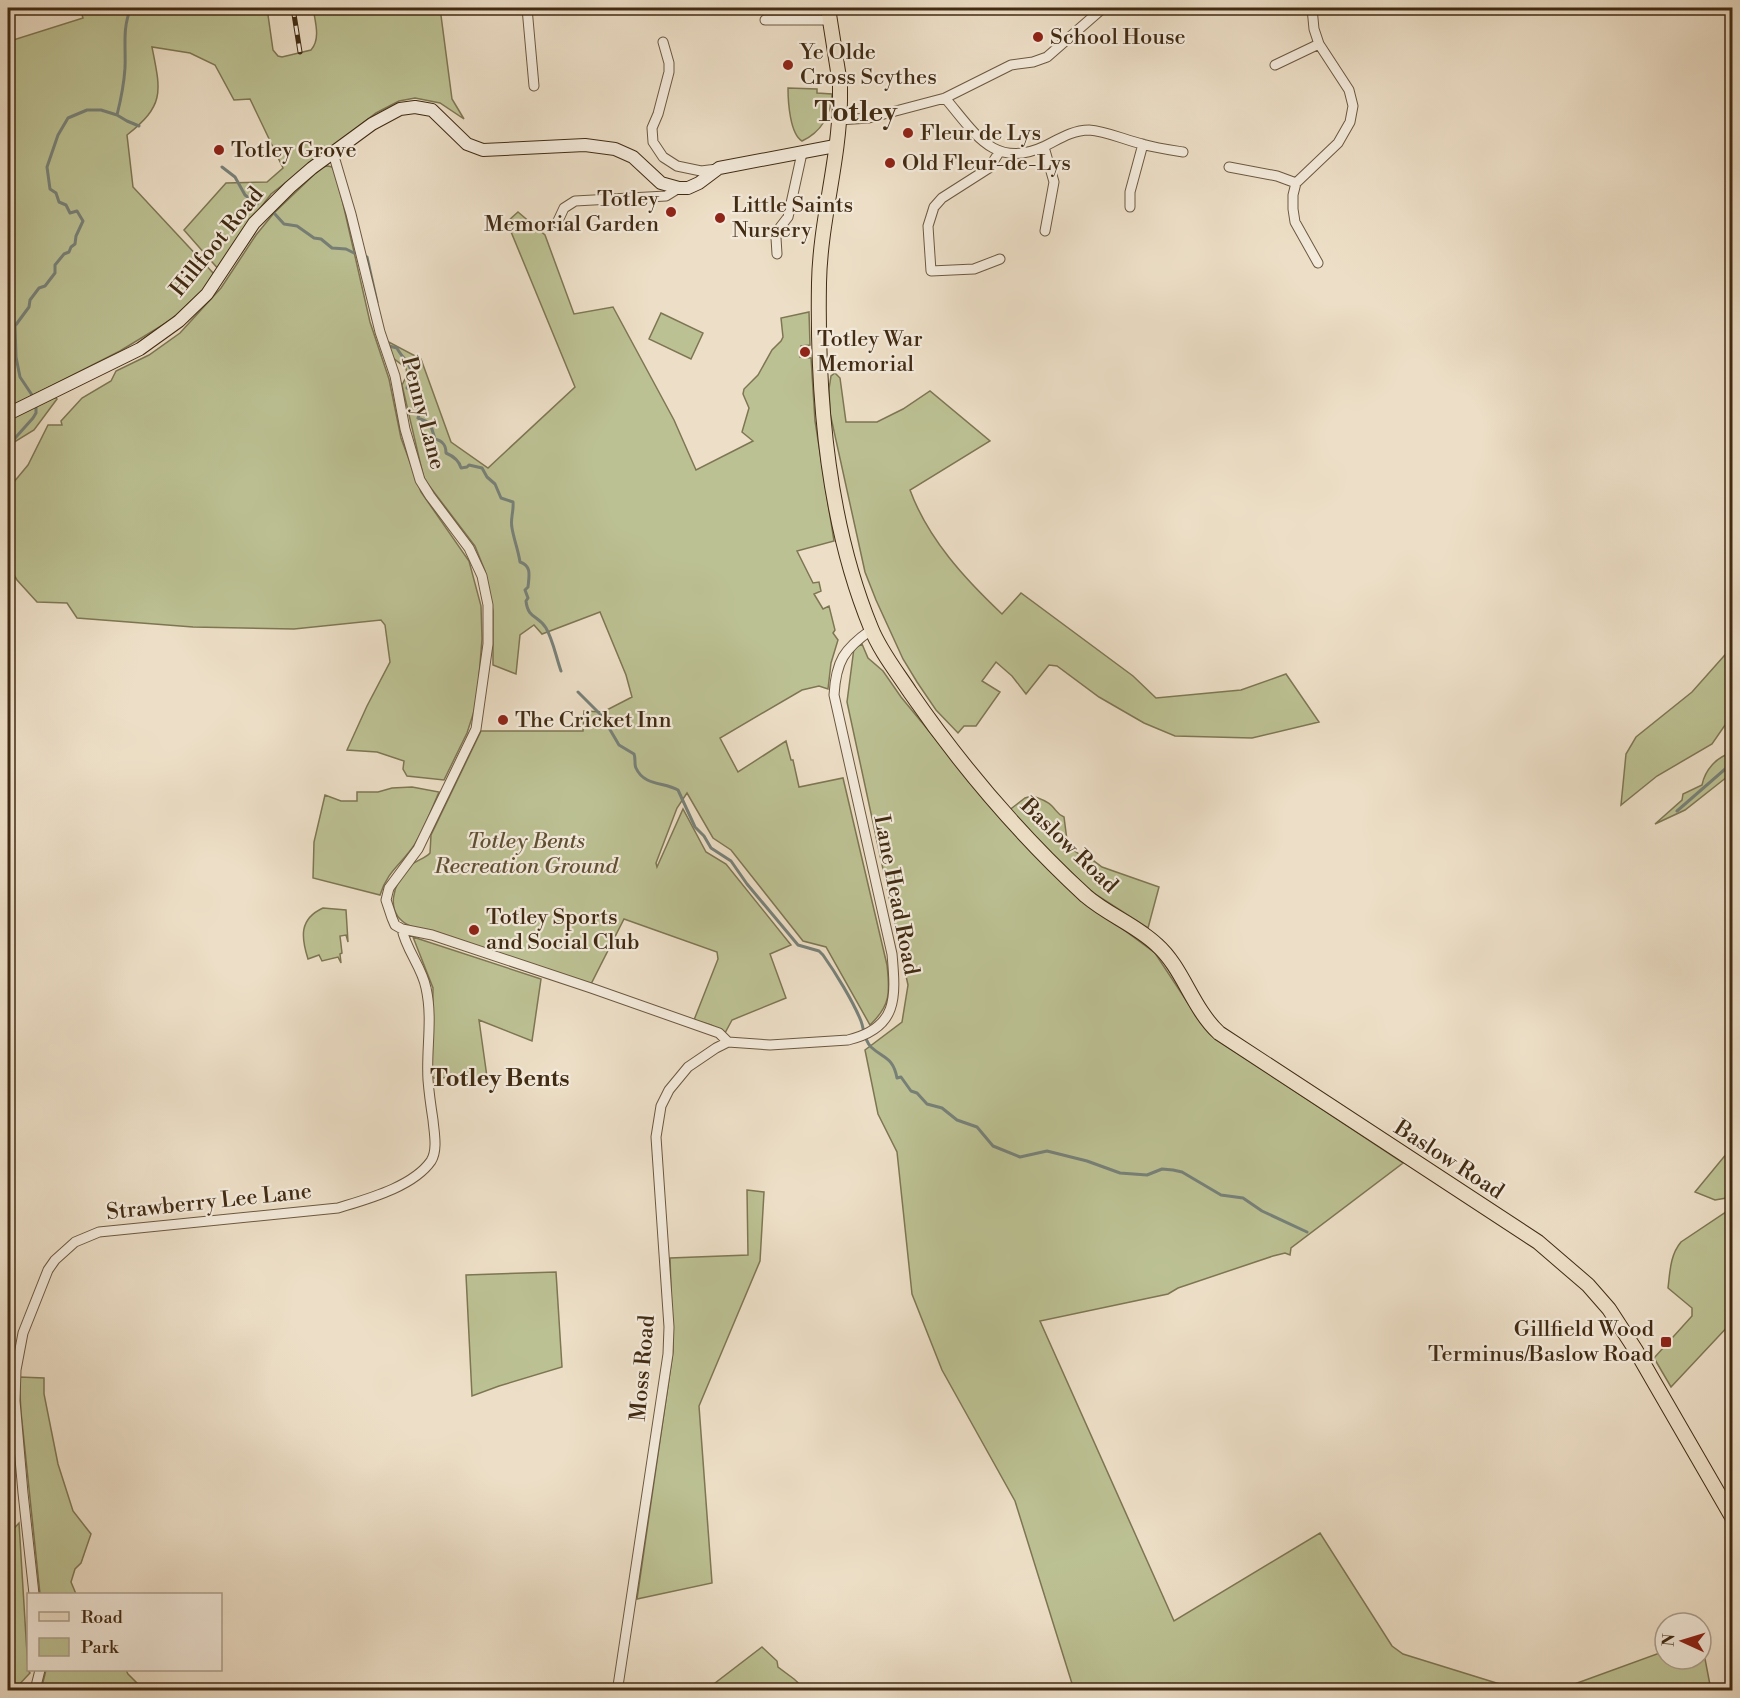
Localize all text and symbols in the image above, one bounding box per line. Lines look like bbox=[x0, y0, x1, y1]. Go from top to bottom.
place label: School House bbox=[1050, 24, 1186, 51]
marker: School House bbox=[1031, 30, 1045, 44]
place label: Ye Olde Cross Scythes bbox=[799, 39, 937, 91]
marker: Ye Olde Cross Scythes bbox=[781, 58, 795, 72]
district label: Totley bbox=[815, 95, 898, 130]
place label: Fleur de Lys bbox=[920, 120, 1041, 147]
marker: Fleur de Lys bbox=[901, 126, 915, 140]
place label: Totley Grove bbox=[231, 137, 357, 164]
marker: Totley Grove bbox=[212, 143, 226, 157]
place label: Old Fleur-de-Lys bbox=[902, 150, 1071, 177]
marker: Old Fleur-de-Lys bbox=[883, 156, 897, 170]
street label: Hillfoot Road bbox=[165, 181, 270, 302]
place label: Totley Memorial Garden bbox=[484, 186, 659, 238]
place label: Little Saints Nursery bbox=[732, 192, 853, 244]
marker: Totley Memorial Garden bbox=[664, 205, 678, 219]
marker: Little Saints Nursery bbox=[713, 211, 727, 225]
place label: Totley War Memorial bbox=[817, 326, 923, 378]
marker: Totley War Memorial bbox=[798, 345, 812, 359]
street label: Penny Lane bbox=[395, 354, 451, 472]
place label: The Cricket Inn bbox=[515, 707, 672, 734]
marker: The Cricket Inn bbox=[496, 713, 510, 727]
street label: Baslow Road bbox=[1014, 792, 1124, 900]
street label: Lane Head Road bbox=[867, 813, 925, 978]
park label: Totley Bents Recreation Ground bbox=[433, 828, 619, 880]
place label: Totley Sports and Social Club bbox=[486, 904, 640, 956]
marker: Totley Sports and Social Club bbox=[467, 923, 481, 937]
district label: Totley Bents bbox=[430, 1064, 570, 1094]
street label: Baslow Road bbox=[1388, 1114, 1509, 1206]
street label: Strawberry Lee Lane bbox=[105, 1178, 313, 1226]
street label: Moss Road bbox=[625, 1313, 661, 1422]
place label: Gillfield Wood Terminus/Baslow Road bbox=[1428, 1316, 1654, 1368]
marker: Gillfield Wood Terminus/Baslow Road bbox=[1659, 1335, 1673, 1349]
legend bbox=[27, 1593, 222, 1671]
text: Road bbox=[81, 1606, 124, 1629]
north arrow bbox=[1653, 1611, 1713, 1671]
text: N bbox=[1659, 1633, 1679, 1647]
text: Park bbox=[81, 1636, 120, 1659]

